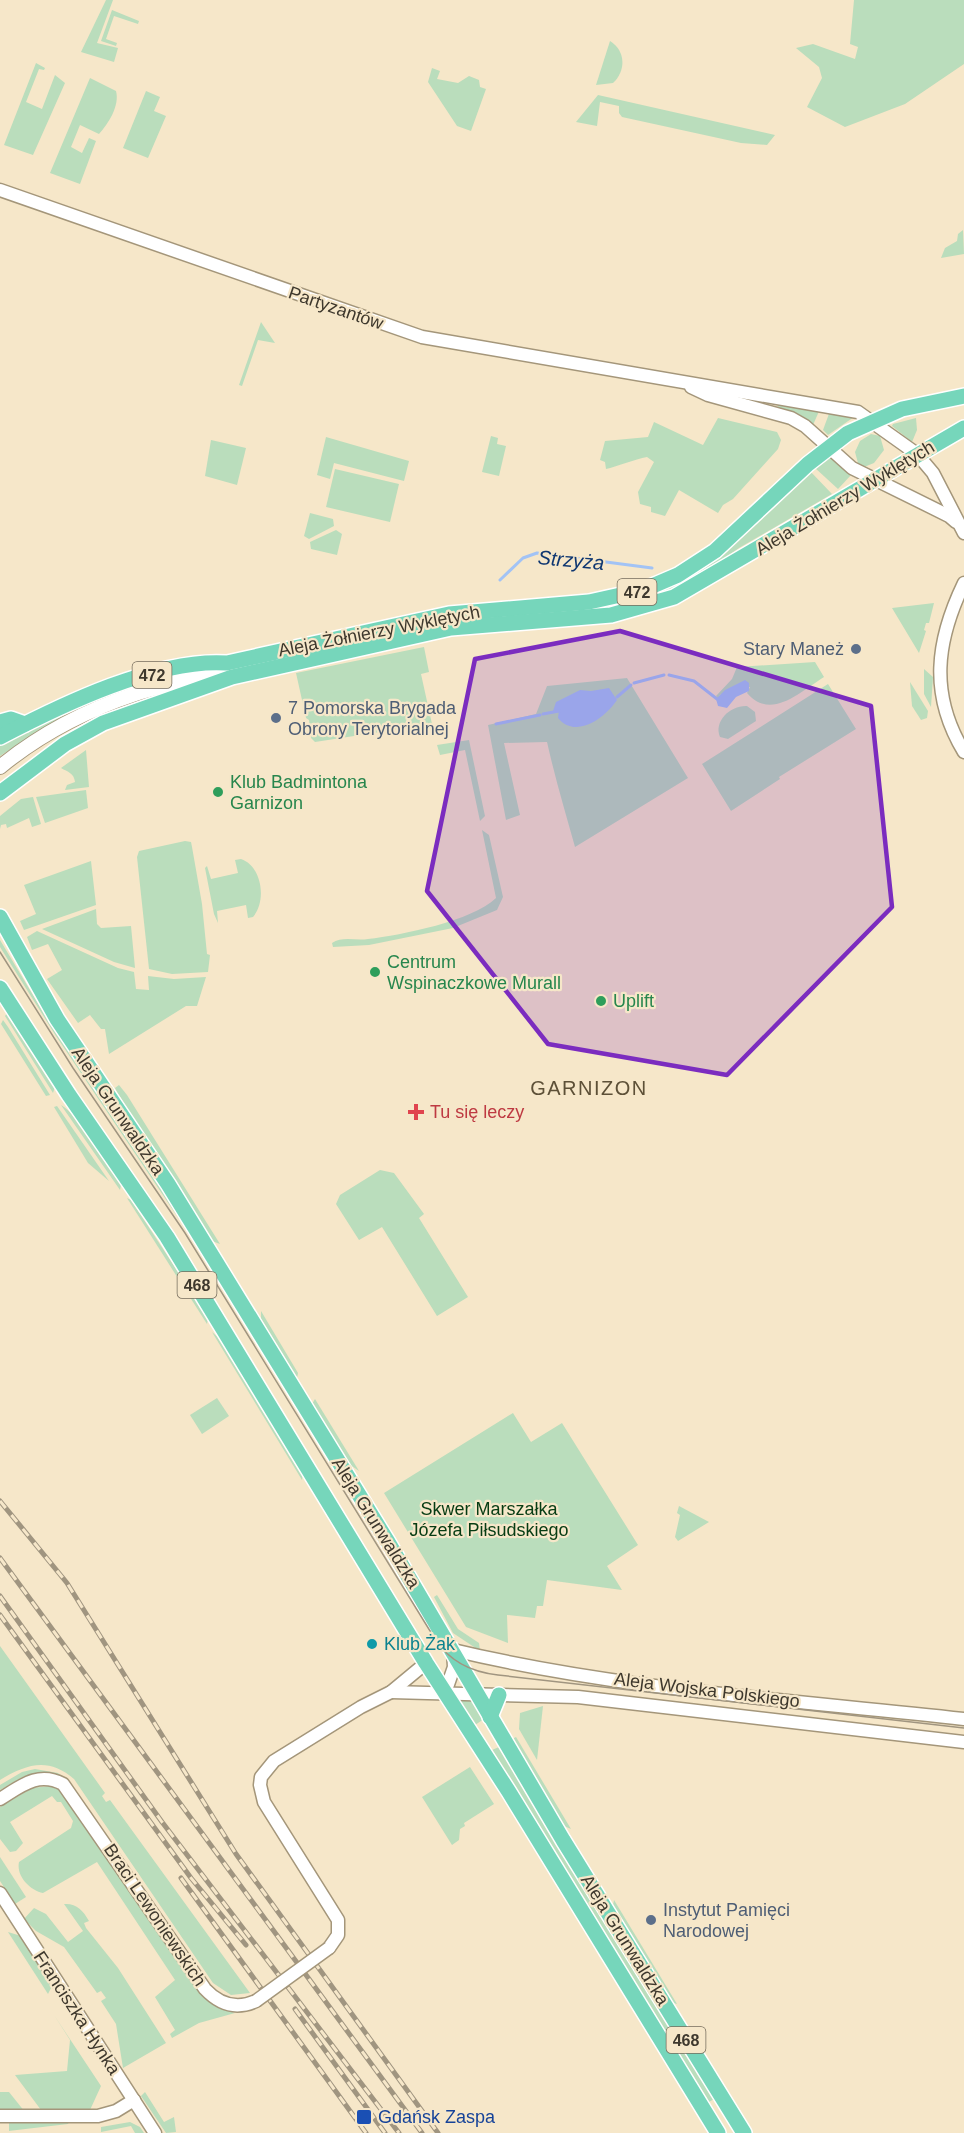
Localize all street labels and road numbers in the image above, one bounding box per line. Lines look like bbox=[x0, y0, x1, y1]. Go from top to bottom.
street label: Partyzantów bbox=[286, 282, 387, 334]
street label: Aleja Żołnierzy Wyklętych bbox=[752, 437, 938, 559]
road number: 472 bbox=[618, 579, 656, 605]
street label: Aleja Żołnierzy Wyklętych bbox=[277, 602, 481, 660]
road number: 472 bbox=[132, 662, 172, 688]
street label: Aleja Grunwaldzka bbox=[68, 1043, 169, 1180]
road number: 468 bbox=[178, 1272, 216, 1298]
street label: Aleja Grunwaldzka bbox=[328, 1454, 425, 1593]
street label: Aleja Wojska Polskiego bbox=[613, 1669, 801, 1711]
street label: Braci Lewoniewskich bbox=[100, 1840, 210, 1990]
street label: Aleja Grunwaldzka bbox=[577, 1871, 674, 2010]
street label: Franciszka Hynka bbox=[30, 1948, 125, 2079]
road number: 468 bbox=[666, 2027, 706, 2053]

